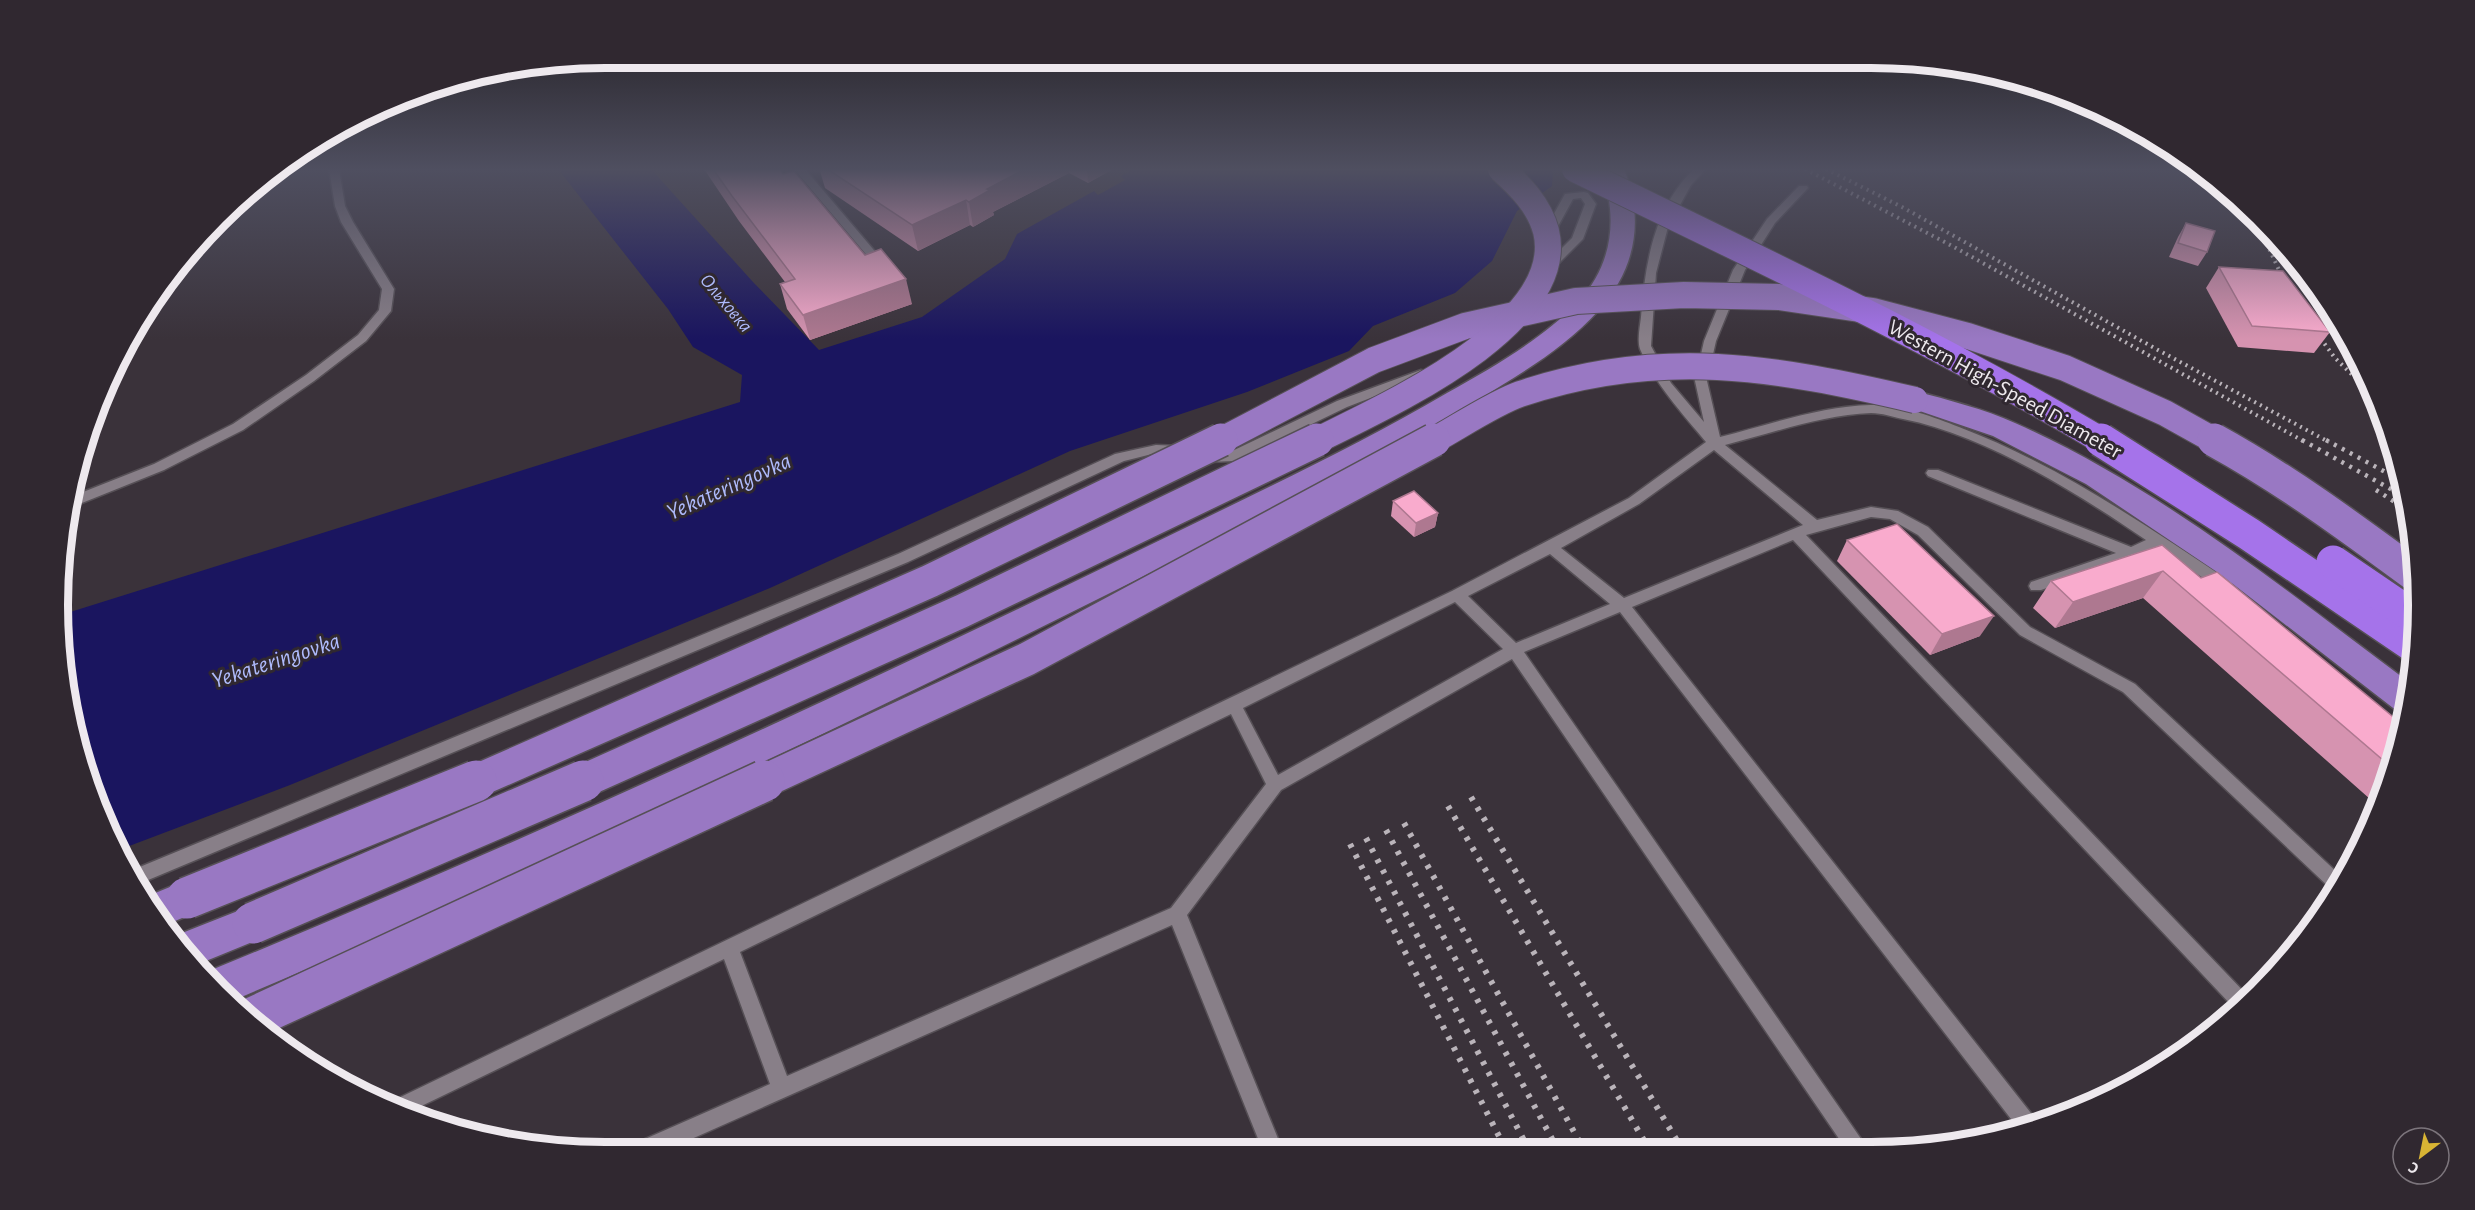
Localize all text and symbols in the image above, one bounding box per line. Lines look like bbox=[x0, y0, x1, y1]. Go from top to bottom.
water label: Ольховка bbox=[696, 270, 756, 336]
street label: Western High-Speed Diameter bbox=[1885, 316, 2125, 462]
water label: Yekateringovka bbox=[663, 449, 795, 525]
water label: Yekateringovka bbox=[209, 629, 343, 693]
north arrow bbox=[2391, 1126, 2451, 1186]
text: С bbox=[2405, 1159, 2422, 1177]

